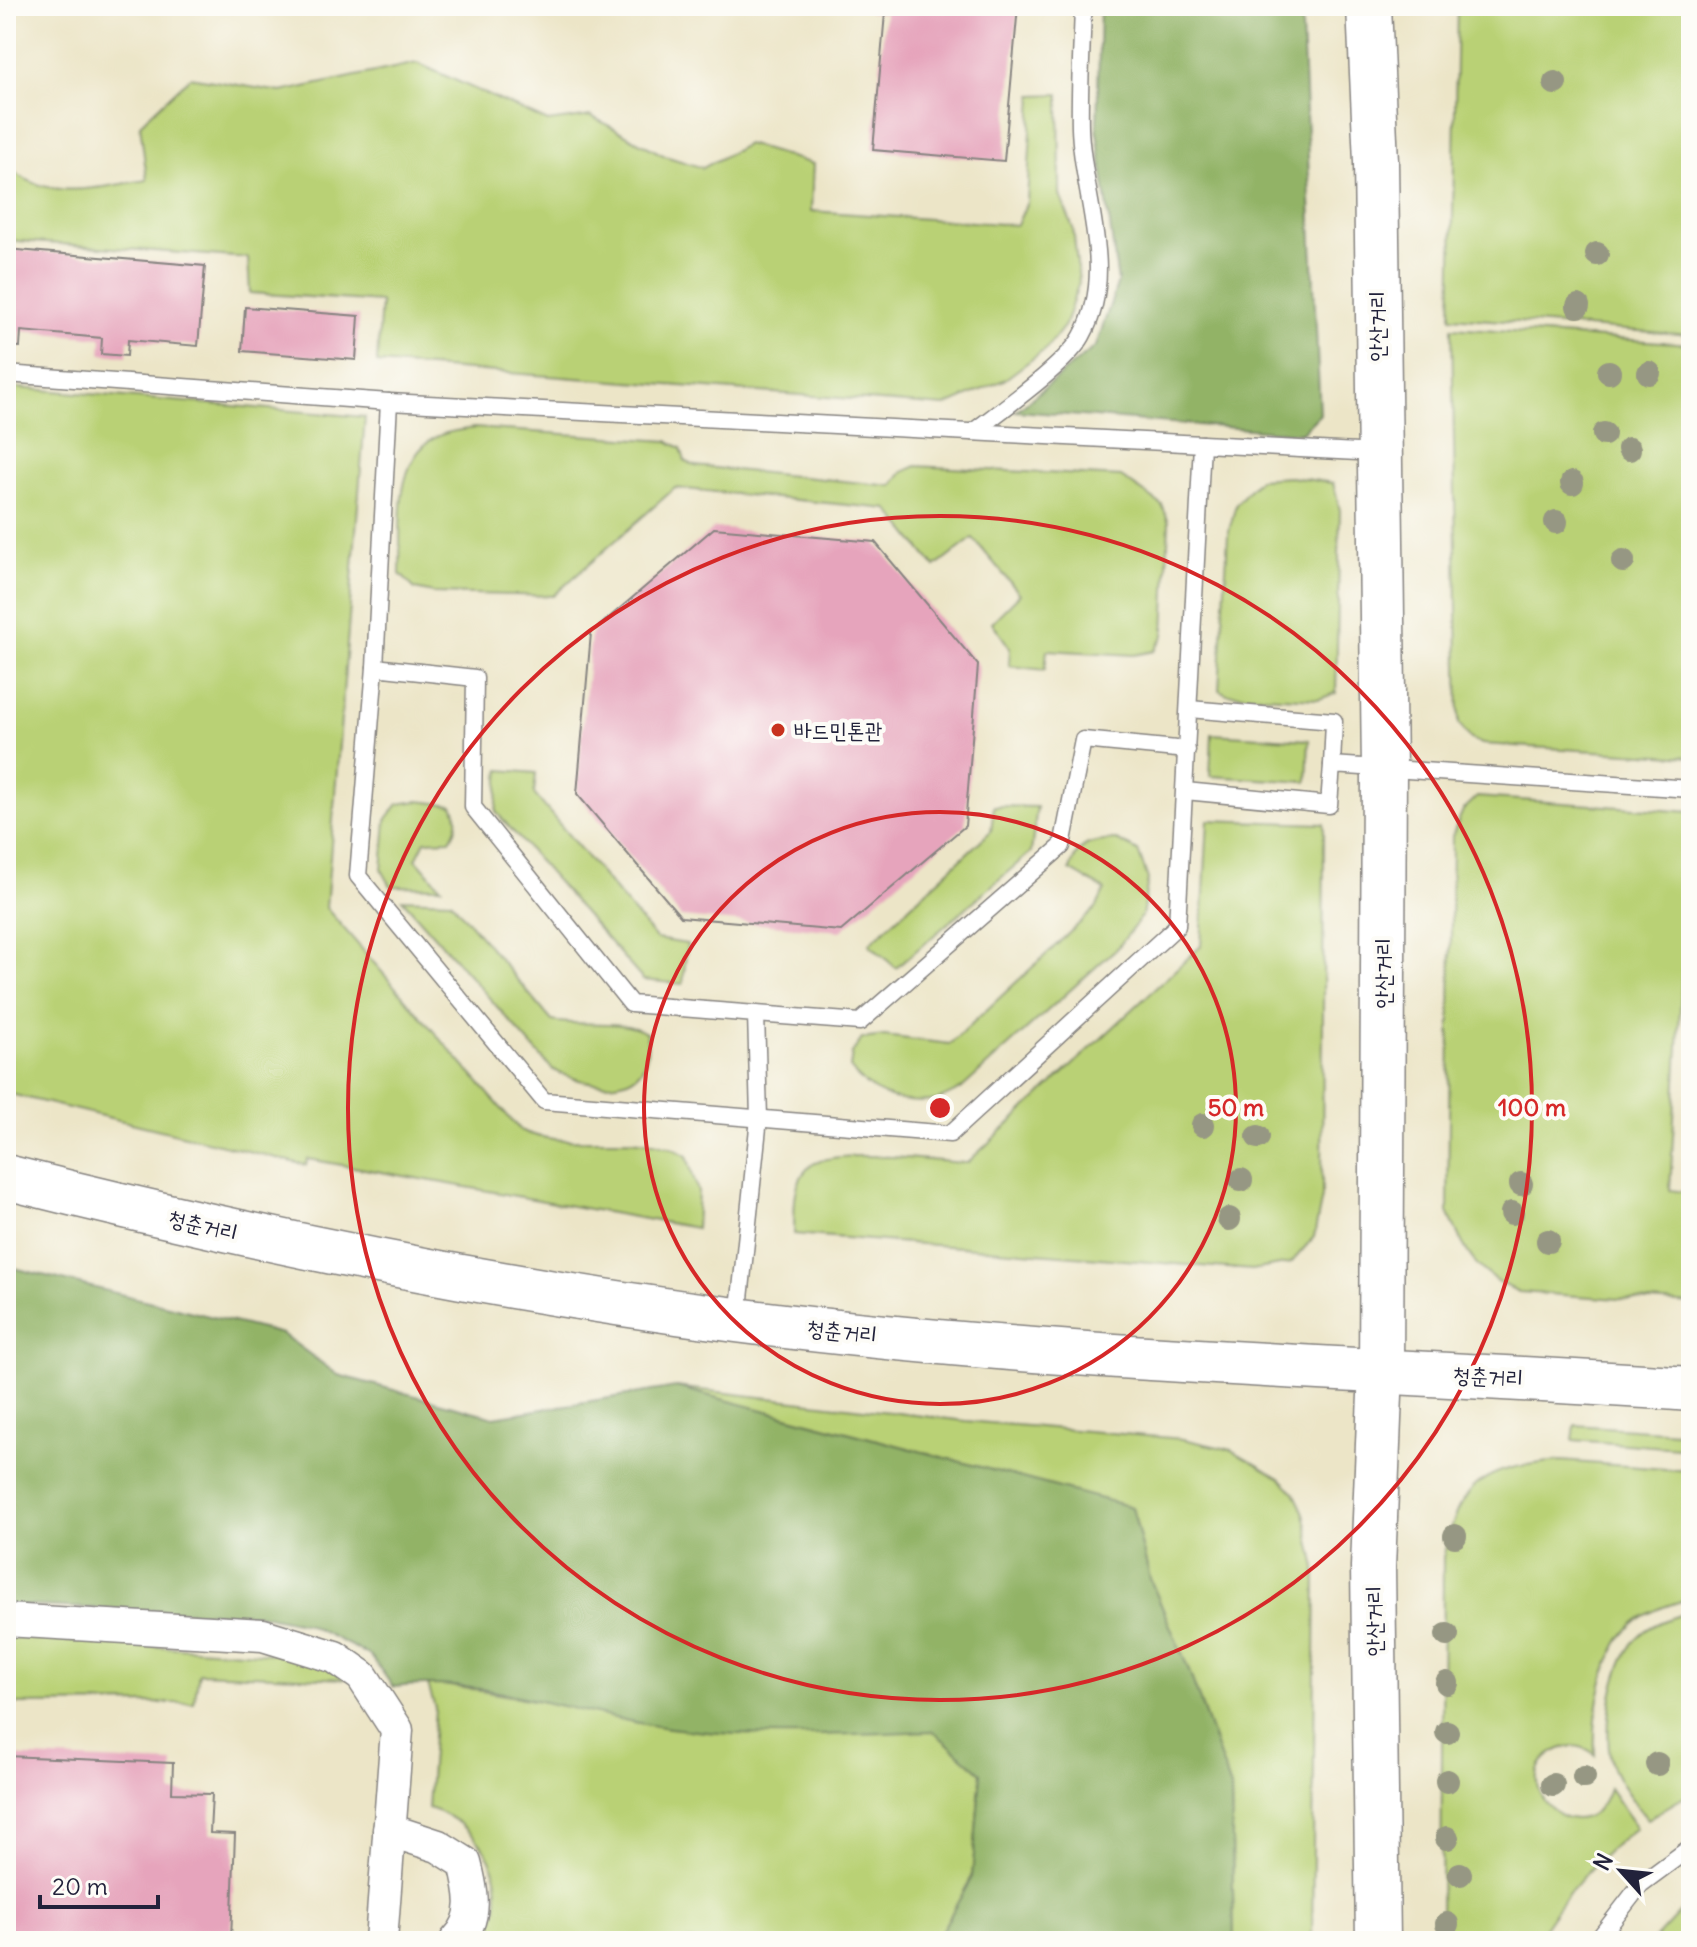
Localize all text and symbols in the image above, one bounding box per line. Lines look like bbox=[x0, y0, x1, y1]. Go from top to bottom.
street label: 안산거리 bbox=[1363, 291, 1391, 361]
place label: 바드민톤관 bbox=[794, 716, 883, 744]
marker: 바드민톤관 bbox=[769, 721, 787, 739]
street label: 안산거리 bbox=[1369, 938, 1397, 1008]
text: 50 m bbox=[1208, 1092, 1264, 1122]
text: 100 m bbox=[1498, 1092, 1566, 1122]
centre of rings bbox=[926, 1094, 954, 1122]
street label: 청춘거리 bbox=[165, 1203, 241, 1247]
street label: 청춘거리 bbox=[805, 1313, 879, 1349]
street label: 청춘거리 bbox=[1452, 1360, 1524, 1392]
street label: 안산거리 bbox=[1359, 1585, 1389, 1657]
north arrow bbox=[1581, 1831, 1661, 1911]
text: N bbox=[1587, 1849, 1619, 1875]
scale bar bbox=[40, 1859, 158, 1909]
text: 20 m bbox=[52, 1871, 108, 1901]

